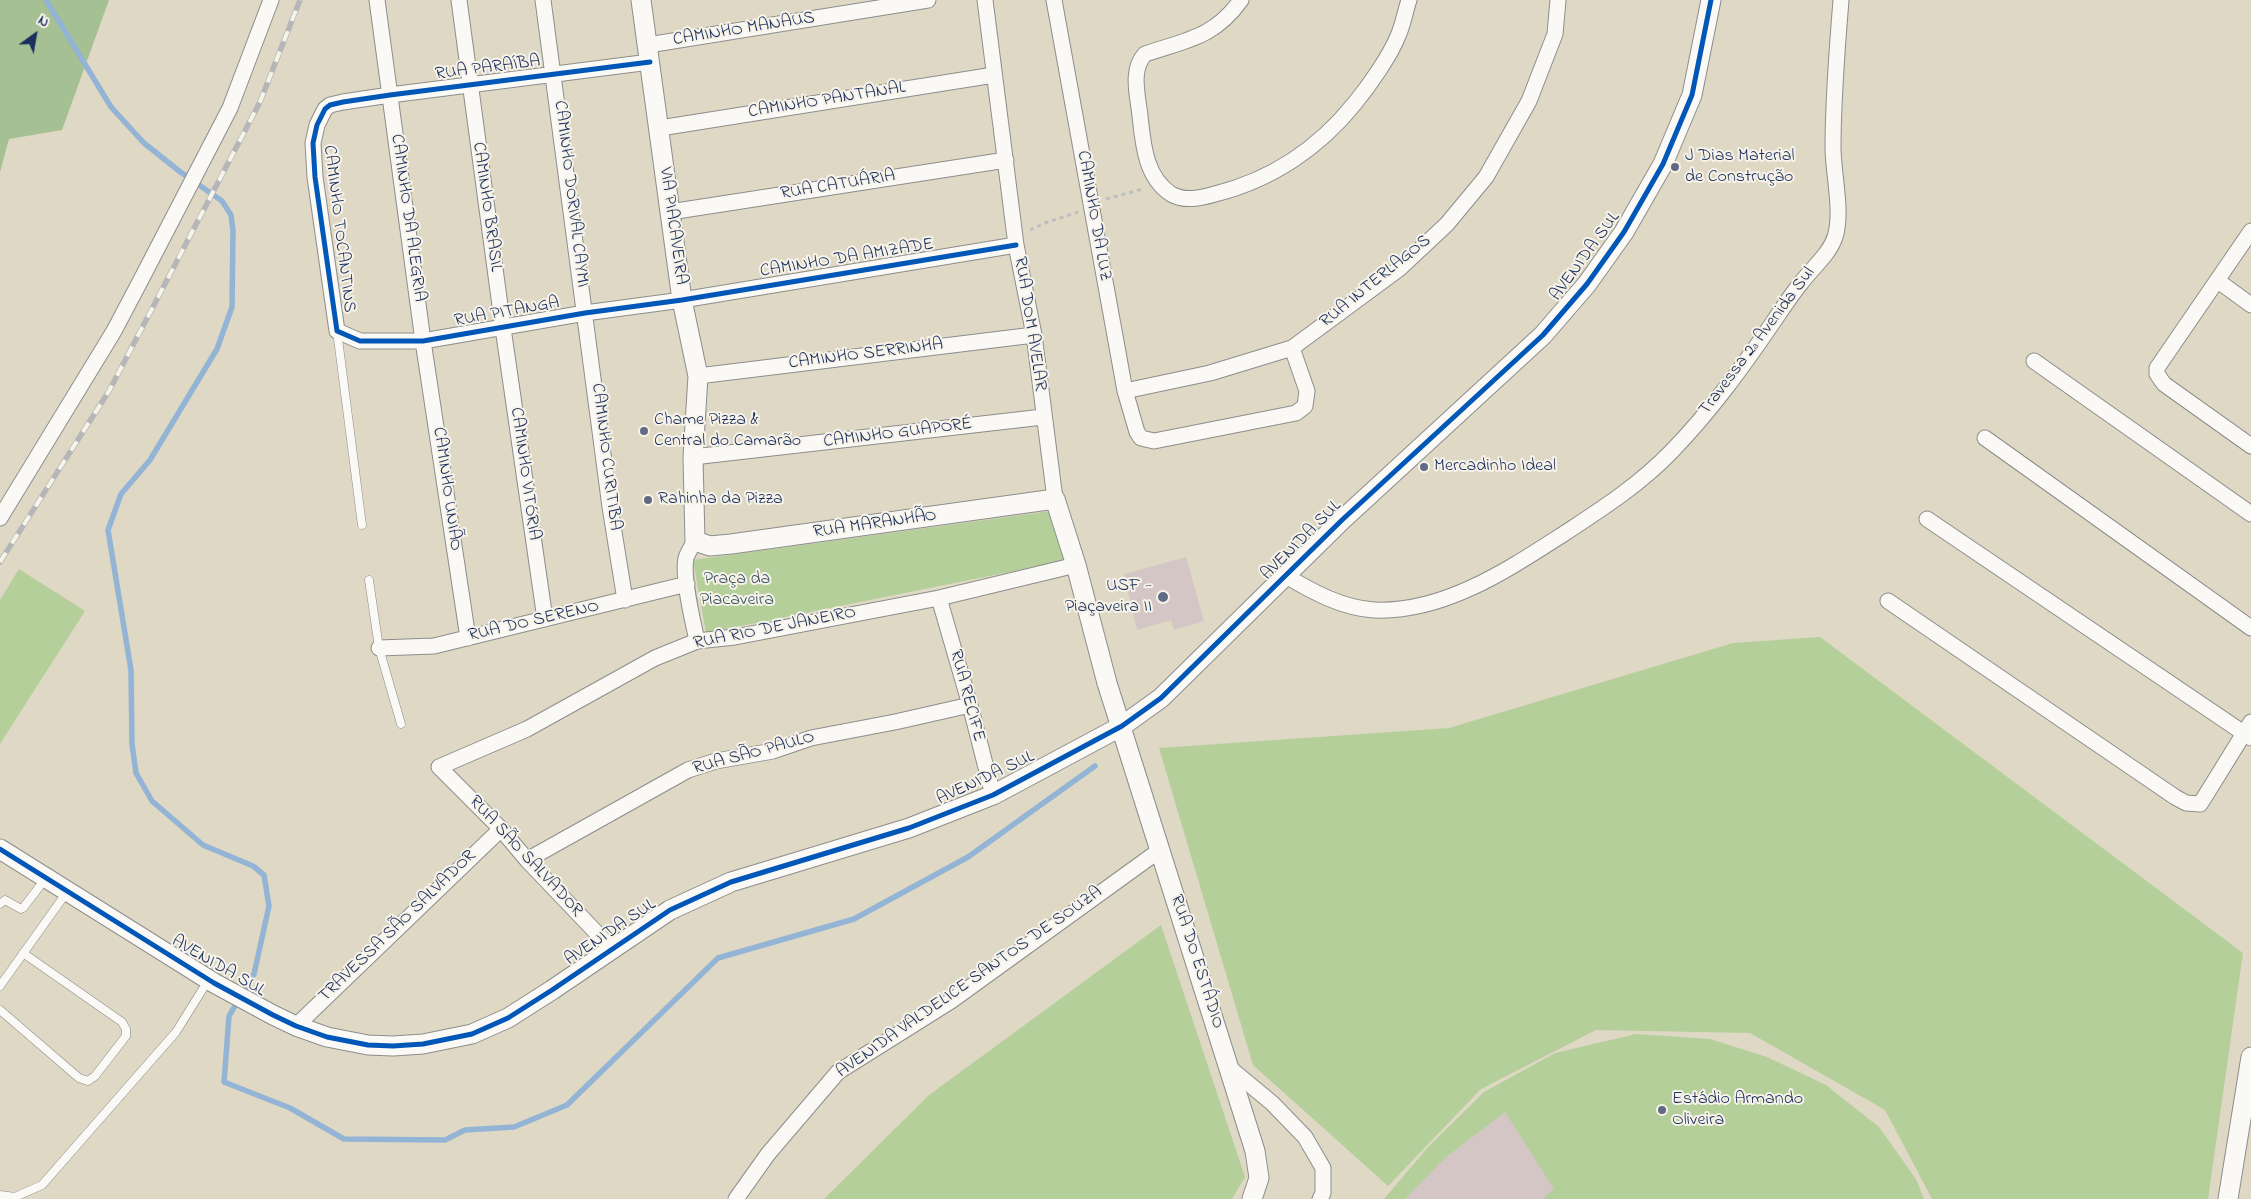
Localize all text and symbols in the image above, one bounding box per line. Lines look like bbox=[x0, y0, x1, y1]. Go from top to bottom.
street label: CAMINHO MANAUS bbox=[672, 8, 816, 52]
north arrow bbox=[10, 10, 60, 60]
text: N bbox=[34, 10, 53, 33]
street label: RUA PARAÍBA bbox=[434, 52, 542, 86]
street label: CAMINHO PANTANAL bbox=[747, 78, 907, 124]
street label: CAMINHO DORIVAL CAYMI bbox=[548, 99, 592, 289]
street label: CAMINHO DA ALEGRIA bbox=[385, 133, 429, 303]
street label: CAMINHO BRASIL bbox=[466, 141, 506, 273]
street label: CAMINHO TOCANTINS bbox=[317, 144, 359, 314]
place label: J Dias Material de Construção bbox=[1685, 146, 1794, 188]
street label: CAMINHO DA LUZ bbox=[1071, 149, 1115, 283]
marker: J Dias Material de Construção bbox=[1669, 161, 1681, 173]
street label: VIA PIACAVEIRA bbox=[653, 166, 691, 286]
street label: RUA CATUÁRIA bbox=[779, 166, 897, 206]
street label: AVENIDA SUL bbox=[1546, 208, 1626, 306]
street label: RUA INTERLAGOS bbox=[1316, 231, 1436, 333]
street label: CAMINHO DA AMIZADE bbox=[759, 235, 935, 283]
street label: RUA DOM AVELAR bbox=[1008, 255, 1050, 393]
street label: Travessa 2ª Avenida Sul bbox=[1695, 264, 1821, 420]
street label: RUA PITANGA bbox=[453, 293, 561, 333]
street label: CAMINHO SERRINHA bbox=[788, 335, 944, 375]
street label: CAMINHO CURITIBA bbox=[585, 382, 625, 532]
street label: CAMINHO VITÓRIA bbox=[504, 406, 544, 542]
place label: Chame Pizza & Central do Camarão bbox=[654, 410, 801, 452]
street label: CAMINHO GUAPORÉ bbox=[822, 414, 974, 454]
marker: Chame Pizza & Central do Camarão bbox=[638, 425, 650, 437]
street label: CAMINHO UNIÃO bbox=[427, 426, 465, 552]
place label: Mercadinho Ideal bbox=[1434, 456, 1556, 478]
marker: Mercadinho Ideal bbox=[1418, 461, 1430, 473]
place label: Rahinha da Pizza bbox=[658, 489, 783, 511]
marker: Rahinha da Pizza bbox=[642, 494, 654, 506]
street label: AVENIDA SUL bbox=[1257, 496, 1347, 586]
street label: RUA MARANHÃO bbox=[812, 506, 938, 544]
park label: Praça da Piacaveira bbox=[700, 569, 774, 612]
place label: USF - Piaçaveira II bbox=[1065, 576, 1152, 618]
marker: USF - Piaçaveira II bbox=[1156, 590, 1170, 604]
street label: RUA DO SERENO bbox=[466, 596, 602, 648]
street label: RUA RIO DE JANEIRO bbox=[692, 603, 858, 655]
street label: RUA RECIFE bbox=[943, 648, 989, 744]
street label: RUA SÃO PAULO bbox=[691, 727, 817, 781]
street label: AVENIDA SUL bbox=[934, 747, 1038, 811]
street label: RUA SÃO SALVADOR bbox=[463, 792, 587, 922]
street label: TRAVESSA SÃO SALVADOR bbox=[315, 846, 481, 1008]
street label: AVENIDA VALDELICE SANTOS DE SOUZA bbox=[833, 882, 1107, 1084]
street label: RUA DO ESTÁDIO bbox=[1164, 892, 1228, 1032]
street label: AVENIDA SUL bbox=[561, 895, 661, 971]
street label: AVENIDA SUL bbox=[167, 931, 269, 1003]
place label: Estádio Armando Oliveira bbox=[1672, 1089, 1803, 1132]
marker: Estádio Armando Oliveira bbox=[1656, 1104, 1668, 1116]

